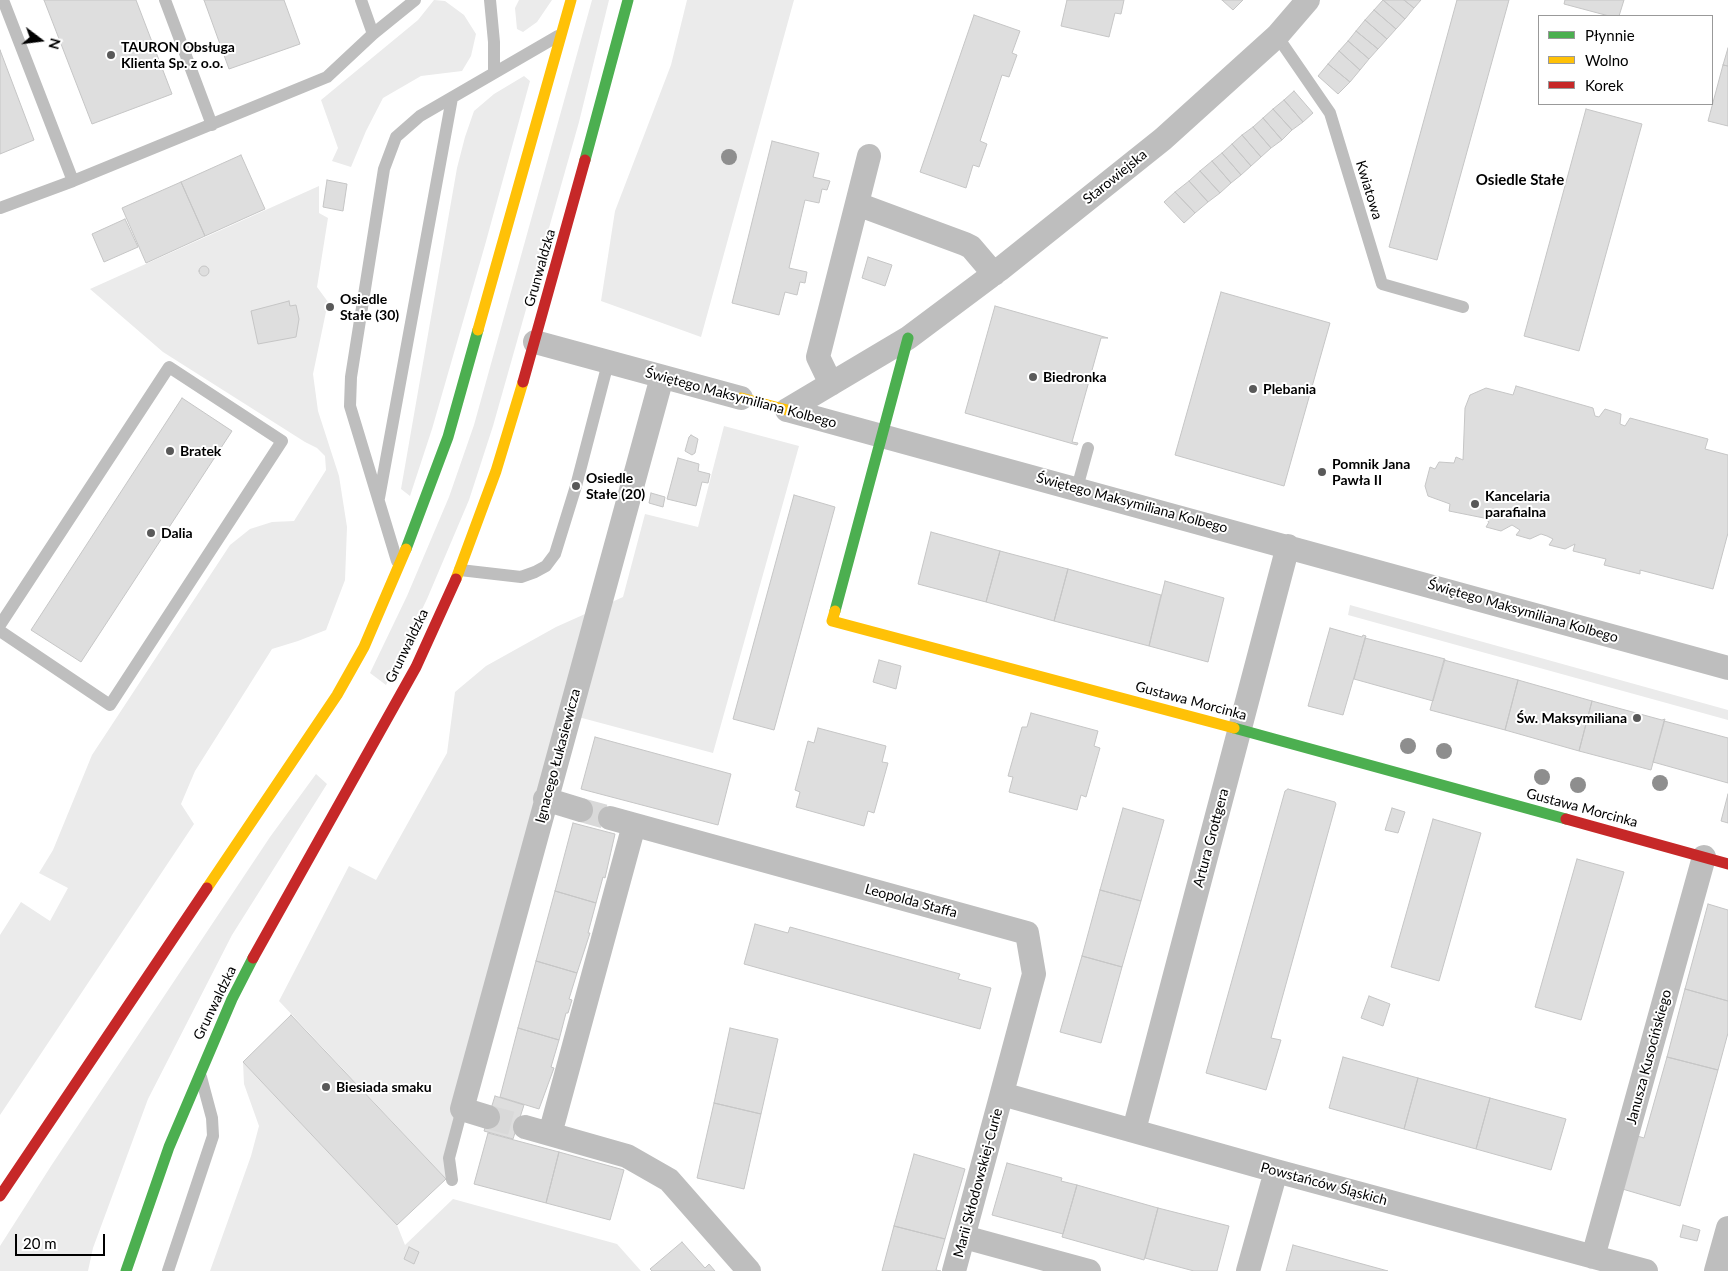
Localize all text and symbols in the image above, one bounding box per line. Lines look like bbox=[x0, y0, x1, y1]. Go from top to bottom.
north arrow bbox=[15, 15, 65, 65]
legend bbox=[1538, 15, 1713, 105]
text: Płynnie bbox=[1585, 26, 1635, 44]
text: N bbox=[45, 37, 65, 51]
place label: TAURON Obsługa Klienta Sp. z o.o. bbox=[121, 39, 235, 72]
marker: TAURON Obsługa Klienta Sp. z o.o. bbox=[105, 49, 117, 61]
text: Wolno bbox=[1585, 51, 1629, 69]
text: Korek bbox=[1585, 76, 1624, 94]
street label: Starowiejska bbox=[1080, 146, 1150, 208]
street label: Kwiatowa bbox=[1352, 159, 1386, 221]
district label: Osiedle Stałe bbox=[1476, 171, 1564, 189]
street label: Grunwaldzka bbox=[521, 227, 559, 309]
place label: Osiedle Stałe (30) bbox=[340, 291, 399, 324]
marker: Osiedle Stałe (30) bbox=[324, 301, 336, 313]
street label: Świętego Maksymiliana Kolbego bbox=[644, 364, 838, 432]
place label: Biedronka bbox=[1043, 369, 1107, 385]
marker: Biedronka bbox=[1027, 371, 1039, 383]
place label: Plebania bbox=[1263, 381, 1316, 397]
marker: Plebania bbox=[1247, 383, 1259, 395]
place label: Bratek bbox=[180, 443, 221, 459]
marker: Bratek bbox=[164, 445, 176, 457]
place label: Pomnik Jana Pawła II bbox=[1332, 456, 1410, 488]
marker: Pomnik Jana Pawła II bbox=[1316, 466, 1328, 478]
street label: Świętego Maksymiliana Kolbego bbox=[1035, 469, 1229, 537]
place label: Osiedle Stałe (20) bbox=[586, 470, 645, 502]
marker: Osiedle Stałe (20) bbox=[570, 480, 582, 492]
place label: Kancelaria parafialna bbox=[1485, 488, 1550, 520]
marker: Kancelaria parafialna bbox=[1469, 498, 1481, 510]
place label: Dalia bbox=[161, 525, 193, 541]
marker: Dalia bbox=[145, 527, 157, 539]
street label: Świętego Maksymiliana Kolbego bbox=[1426, 576, 1620, 646]
street label: Grunwaldzka bbox=[382, 606, 432, 686]
street label: Gustawa Morcinka bbox=[1133, 678, 1249, 724]
street label: Ignacego Łukasiewicza bbox=[532, 687, 584, 825]
place label: Św. Maksymiliana bbox=[1516, 710, 1627, 726]
marker: Św. Maksymiliana bbox=[1631, 712, 1643, 724]
street label: Gustawa Morcinka bbox=[1524, 785, 1640, 831]
street label: Artura Grottgera bbox=[1190, 787, 1232, 889]
street label: Leopolda Staffa bbox=[863, 881, 959, 921]
street label: Grunwaldzka bbox=[190, 963, 240, 1043]
street label: Janusza Kusocińskiego bbox=[1623, 988, 1675, 1126]
place label: Biesiada smaku bbox=[336, 1079, 432, 1095]
marker: Biesiada smaku bbox=[320, 1081, 332, 1093]
street label: Marii Skłodowskiej-Curie bbox=[950, 1106, 1006, 1260]
street label: Powstańców Śląskich bbox=[1259, 1159, 1389, 1209]
scale bar bbox=[18, 1224, 108, 1256]
text: 20 m bbox=[23, 1234, 57, 1252]

